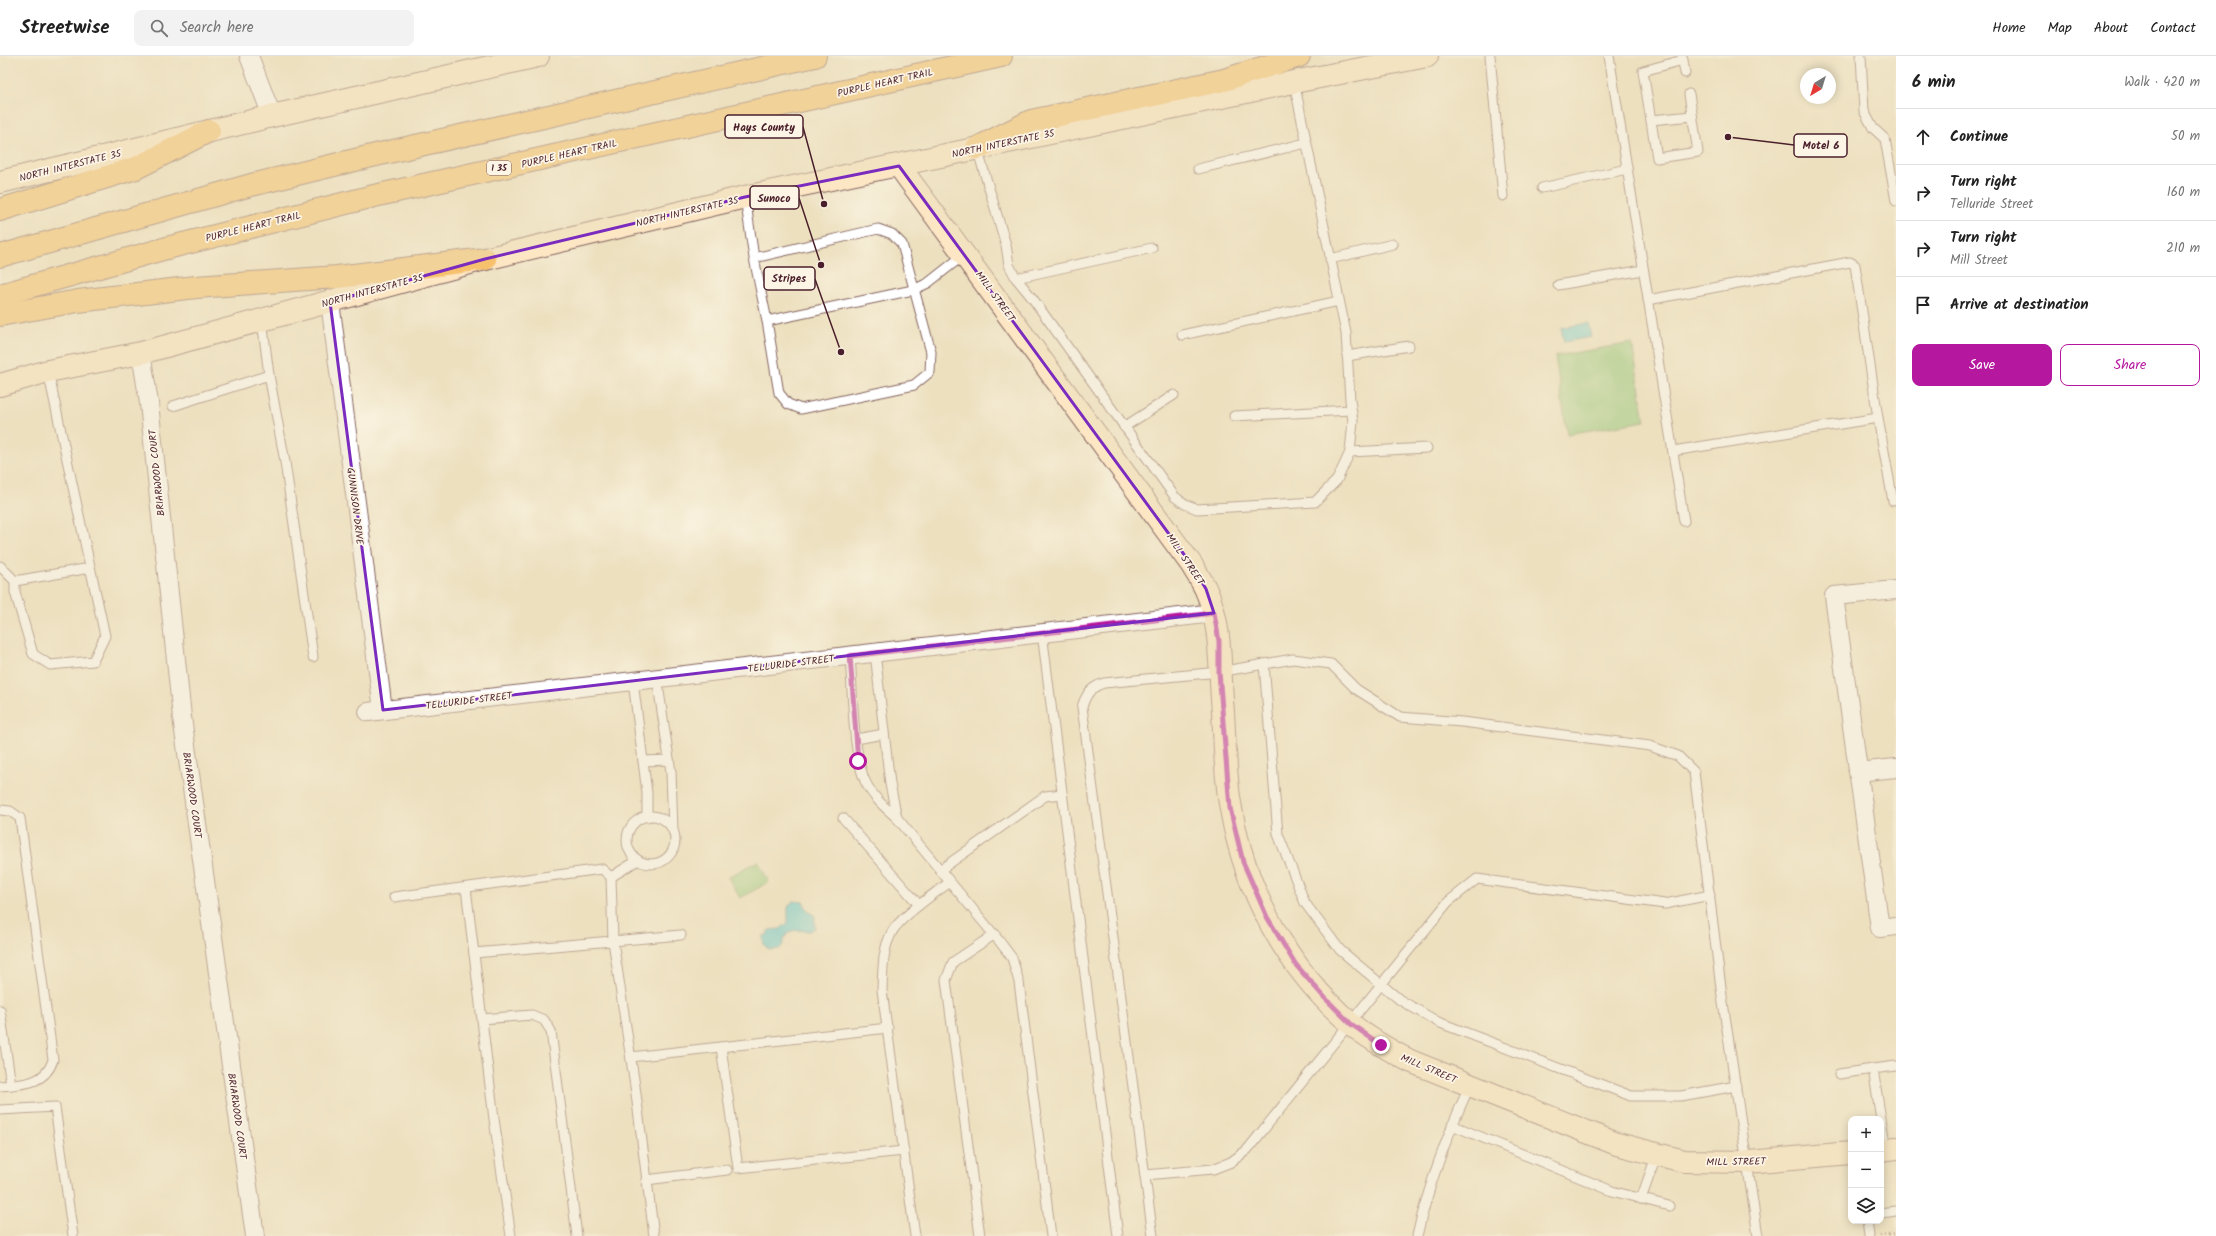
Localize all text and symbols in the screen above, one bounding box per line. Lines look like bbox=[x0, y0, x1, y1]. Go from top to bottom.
search box bbox=[134, 10, 414, 46]
text: Streetwise bbox=[20, 13, 110, 43]
text: Search here bbox=[180, 16, 254, 40]
icon: search bbox=[148, 17, 170, 39]
text: Home bbox=[1992, 17, 2026, 39]
text: Map bbox=[2048, 17, 2072, 39]
text: About bbox=[2094, 17, 2128, 39]
text: Contact bbox=[2150, 17, 2196, 39]
street label: PURPLE HEART TRAIL bbox=[836, 64, 935, 102]
north arrow bbox=[1800, 68, 1836, 104]
text: 6 min bbox=[1912, 69, 1956, 96]
text: Walk · 420 m bbox=[2124, 72, 2200, 93]
callout: Hays County bbox=[725, 115, 803, 138]
text: Hays County bbox=[733, 119, 795, 137]
street label: NORTH INTERSTATE 35 bbox=[950, 125, 1057, 163]
text: Continue bbox=[1950, 125, 2008, 149]
icon: ahead bbox=[1912, 126, 1934, 148]
text: 50 m bbox=[2171, 126, 2200, 147]
callout: Motel 6 bbox=[1794, 134, 1847, 157]
street label: PURPLE HEART TRAIL bbox=[520, 135, 619, 173]
text: Motel 6 bbox=[1803, 137, 1839, 155]
street label: NORTH INTERSTATE 35 bbox=[17, 145, 124, 186]
road number: I 35 bbox=[487, 161, 511, 175]
text: Turn right bbox=[1950, 170, 2017, 194]
icon: right bbox=[1912, 182, 1934, 204]
text: 160 m bbox=[2167, 182, 2200, 203]
callout: Sunoco bbox=[750, 186, 799, 209]
text: Sunoco bbox=[758, 190, 790, 208]
street label: NORTH INTERSTATE 35 bbox=[634, 192, 741, 232]
text: Telluride Street bbox=[1950, 194, 2033, 215]
street label: PURPLE HEART TRAIL bbox=[204, 207, 303, 247]
text: Turn right bbox=[1950, 226, 2017, 250]
icon: right bbox=[1912, 238, 1934, 260]
text: 210 m bbox=[2166, 238, 2200, 259]
text: Mill Street bbox=[1950, 250, 2008, 271]
callout: Stripes bbox=[764, 267, 815, 290]
street label: MILL STREET bbox=[971, 268, 1020, 327]
street label: NORTH INTERSTATE 35 bbox=[320, 270, 426, 312]
text: Stripes bbox=[772, 270, 807, 288]
text: Arrive at destination bbox=[1950, 293, 2089, 317]
icon: arrive bbox=[1912, 294, 1934, 316]
button: Save bbox=[1912, 344, 2052, 386]
button: Share bbox=[2060, 344, 2200, 386]
street label: BRIARWOOD COURT bbox=[144, 427, 170, 517]
street label: GUNNISON DRIVE bbox=[342, 467, 368, 547]
street label: MILL STREET bbox=[1162, 530, 1209, 590]
street label: TELLURIDE STREET bbox=[747, 651, 837, 677]
street label: TELLURIDE STREET bbox=[425, 688, 515, 714]
street label: BRIARWOOD COURT bbox=[178, 751, 206, 841]
route start bbox=[849, 752, 867, 770]
route end bbox=[1372, 1036, 1390, 1054]
street label: MILL STREET bbox=[1398, 1050, 1461, 1089]
street label: BRIARWOOD COURT bbox=[223, 1072, 251, 1162]
map controls bbox=[1848, 1116, 1884, 1224]
button: + bbox=[1848, 1116, 1884, 1152]
button: − bbox=[1848, 1152, 1884, 1188]
street label: MILL STREET bbox=[1706, 1153, 1768, 1171]
button: layers bbox=[1848, 1188, 1884, 1224]

